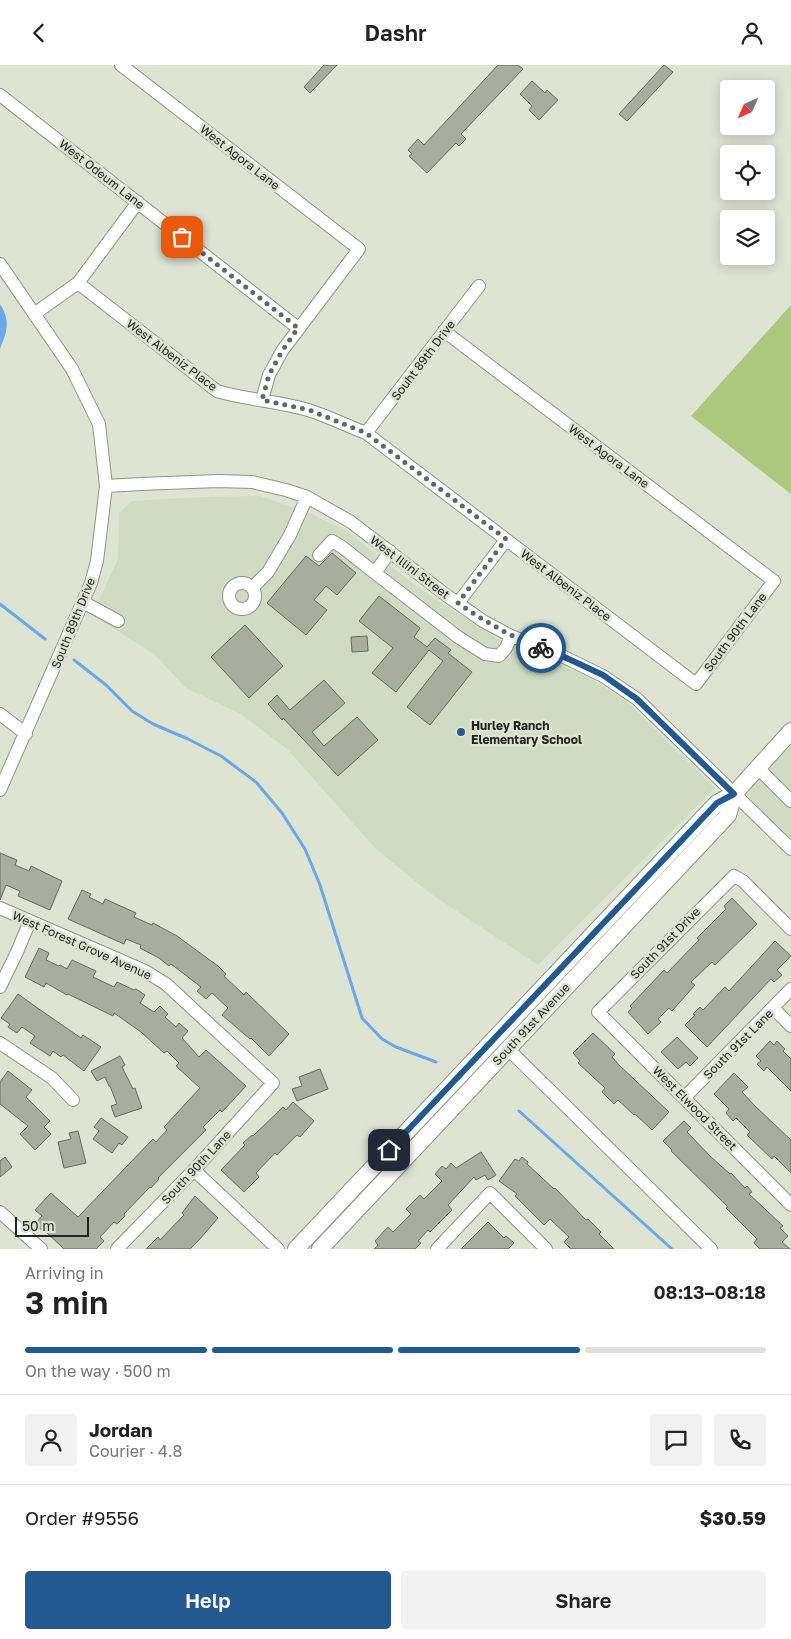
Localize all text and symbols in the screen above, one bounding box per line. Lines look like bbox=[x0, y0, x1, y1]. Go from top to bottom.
icon: back bbox=[25, 19, 53, 47]
text: Dashr bbox=[364, 19, 427, 46]
icon: person bbox=[738, 19, 766, 47]
north arrow bbox=[720, 80, 775, 135]
map controls bbox=[720, 80, 775, 265]
street label: West Agora Lane bbox=[197, 121, 283, 193]
street label: West Odeum Lane bbox=[56, 136, 148, 212]
button: locate bbox=[720, 145, 775, 200]
button: layers bbox=[720, 210, 775, 265]
pin bbox=[161, 216, 203, 258]
icon: bag bbox=[168, 223, 196, 251]
street label: West Albeniz Place bbox=[124, 316, 220, 394]
street label: Souht 89th Drive bbox=[388, 317, 458, 403]
street label: West Agora Lane bbox=[566, 421, 652, 491]
street label: West Illini Street bbox=[367, 532, 453, 602]
street label: West Albeniz Place bbox=[518, 546, 614, 624]
street label: South 89th Drive bbox=[48, 575, 98, 671]
street label: South 90th Lane bbox=[700, 589, 770, 675]
courier bbox=[516, 623, 566, 673]
icon: bike bbox=[527, 634, 555, 662]
place label: Hurley Ranch Elementary School bbox=[471, 718, 582, 747]
marker: Hurley Ranch Elementary School bbox=[455, 726, 467, 738]
street label: South 91st Drive bbox=[627, 904, 703, 982]
street label: West Forest Grove Avenue bbox=[10, 907, 154, 983]
street label: South 91st Avenue bbox=[489, 980, 573, 1068]
street label: South 91st Lane bbox=[700, 1006, 776, 1082]
street label: West Elwood Street bbox=[650, 1063, 740, 1153]
street label: South 90th Lane bbox=[158, 1127, 234, 1207]
pin bbox=[368, 1129, 410, 1171]
icon: home bbox=[375, 1136, 403, 1164]
scale bar bbox=[15, 1214, 89, 1237]
text: 50 m bbox=[22, 1217, 55, 1234]
text: Arriving in bbox=[25, 1263, 104, 1283]
text: 08:13–08:18 bbox=[653, 1280, 766, 1303]
text: 3 min bbox=[25, 1283, 108, 1321]
text: On the way · 500 m bbox=[25, 1361, 171, 1381]
button: person bbox=[25, 1414, 77, 1466]
button: chat bbox=[650, 1414, 702, 1466]
button: phone bbox=[714, 1414, 766, 1466]
text: Jordan bbox=[89, 1418, 153, 1441]
text: Courier · 4.8 bbox=[89, 1441, 182, 1461]
text: Order #9556 bbox=[25, 1506, 139, 1529]
text: $30.59 bbox=[700, 1506, 766, 1529]
button: Help bbox=[25, 1571, 391, 1629]
button: Share bbox=[401, 1571, 766, 1629]

